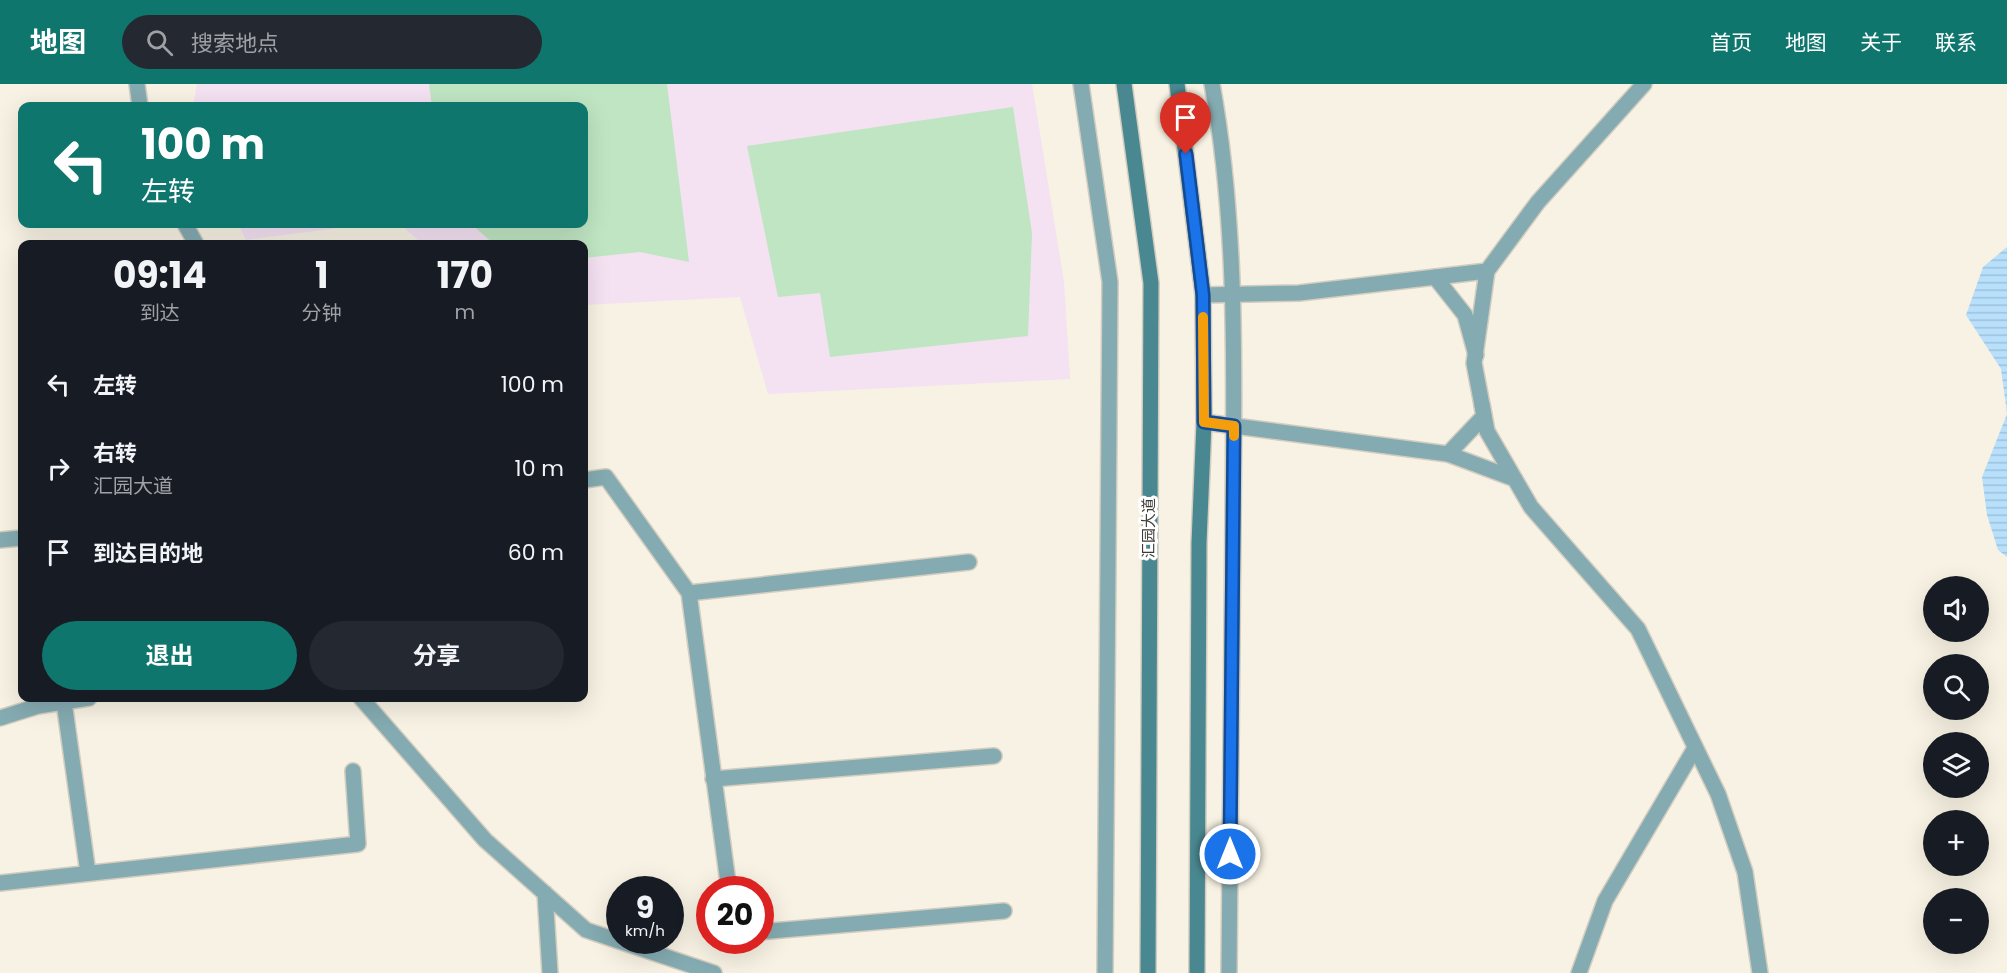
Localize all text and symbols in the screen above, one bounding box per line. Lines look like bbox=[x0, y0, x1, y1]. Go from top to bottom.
search box bbox=[122, 15, 542, 69]
text: 地图 bbox=[30, 23, 86, 62]
icon: search bbox=[143, 26, 176, 59]
text: 搜索地点 bbox=[191, 28, 279, 59]
text: 首页 bbox=[1710, 28, 1752, 57]
text: 地图 bbox=[1785, 28, 1827, 57]
text: 关于 bbox=[1860, 28, 1902, 57]
text: 联系 bbox=[1935, 28, 1977, 57]
pin bbox=[1160, 92, 1211, 154]
icon: arrive bbox=[1169, 101, 1202, 134]
text: 100 m bbox=[141, 115, 265, 174]
icon: left bbox=[42, 126, 120, 204]
text: 左转 bbox=[141, 173, 195, 210]
text: 09:14 bbox=[113, 250, 207, 301]
text: 1 bbox=[315, 250, 328, 301]
text: 170 bbox=[437, 250, 493, 301]
text: m bbox=[455, 298, 475, 326]
text: 到达 bbox=[140, 299, 180, 327]
text: 分钟 bbox=[302, 299, 342, 327]
icon: left bbox=[42, 368, 75, 401]
text: 100 m bbox=[501, 369, 564, 400]
text: 左转 bbox=[93, 370, 137, 401]
text: 右转 bbox=[93, 438, 137, 469]
icon: right bbox=[42, 452, 75, 485]
text: 10 m bbox=[515, 453, 564, 484]
text: 汇园大道 bbox=[93, 472, 173, 500]
street label: 汇园大道 bbox=[1138, 498, 1159, 558]
icon: arrive bbox=[42, 536, 75, 569]
text: 60 m bbox=[508, 537, 564, 568]
text: 到达目的地 bbox=[93, 538, 203, 569]
map controls bbox=[1923, 576, 1989, 954]
button: sound bbox=[1923, 576, 1989, 642]
button: 退出 bbox=[42, 621, 297, 690]
button: 分享 bbox=[309, 621, 564, 690]
button: search bbox=[1923, 654, 1989, 720]
button: layers bbox=[1923, 732, 1989, 798]
button: + bbox=[1923, 810, 1989, 876]
position arrow bbox=[1198, 822, 1262, 886]
speed limit sign: 20 bbox=[696, 876, 774, 954]
text: 9 bbox=[636, 886, 654, 929]
button: − bbox=[1923, 888, 1989, 954]
text: km/h bbox=[625, 920, 665, 941]

